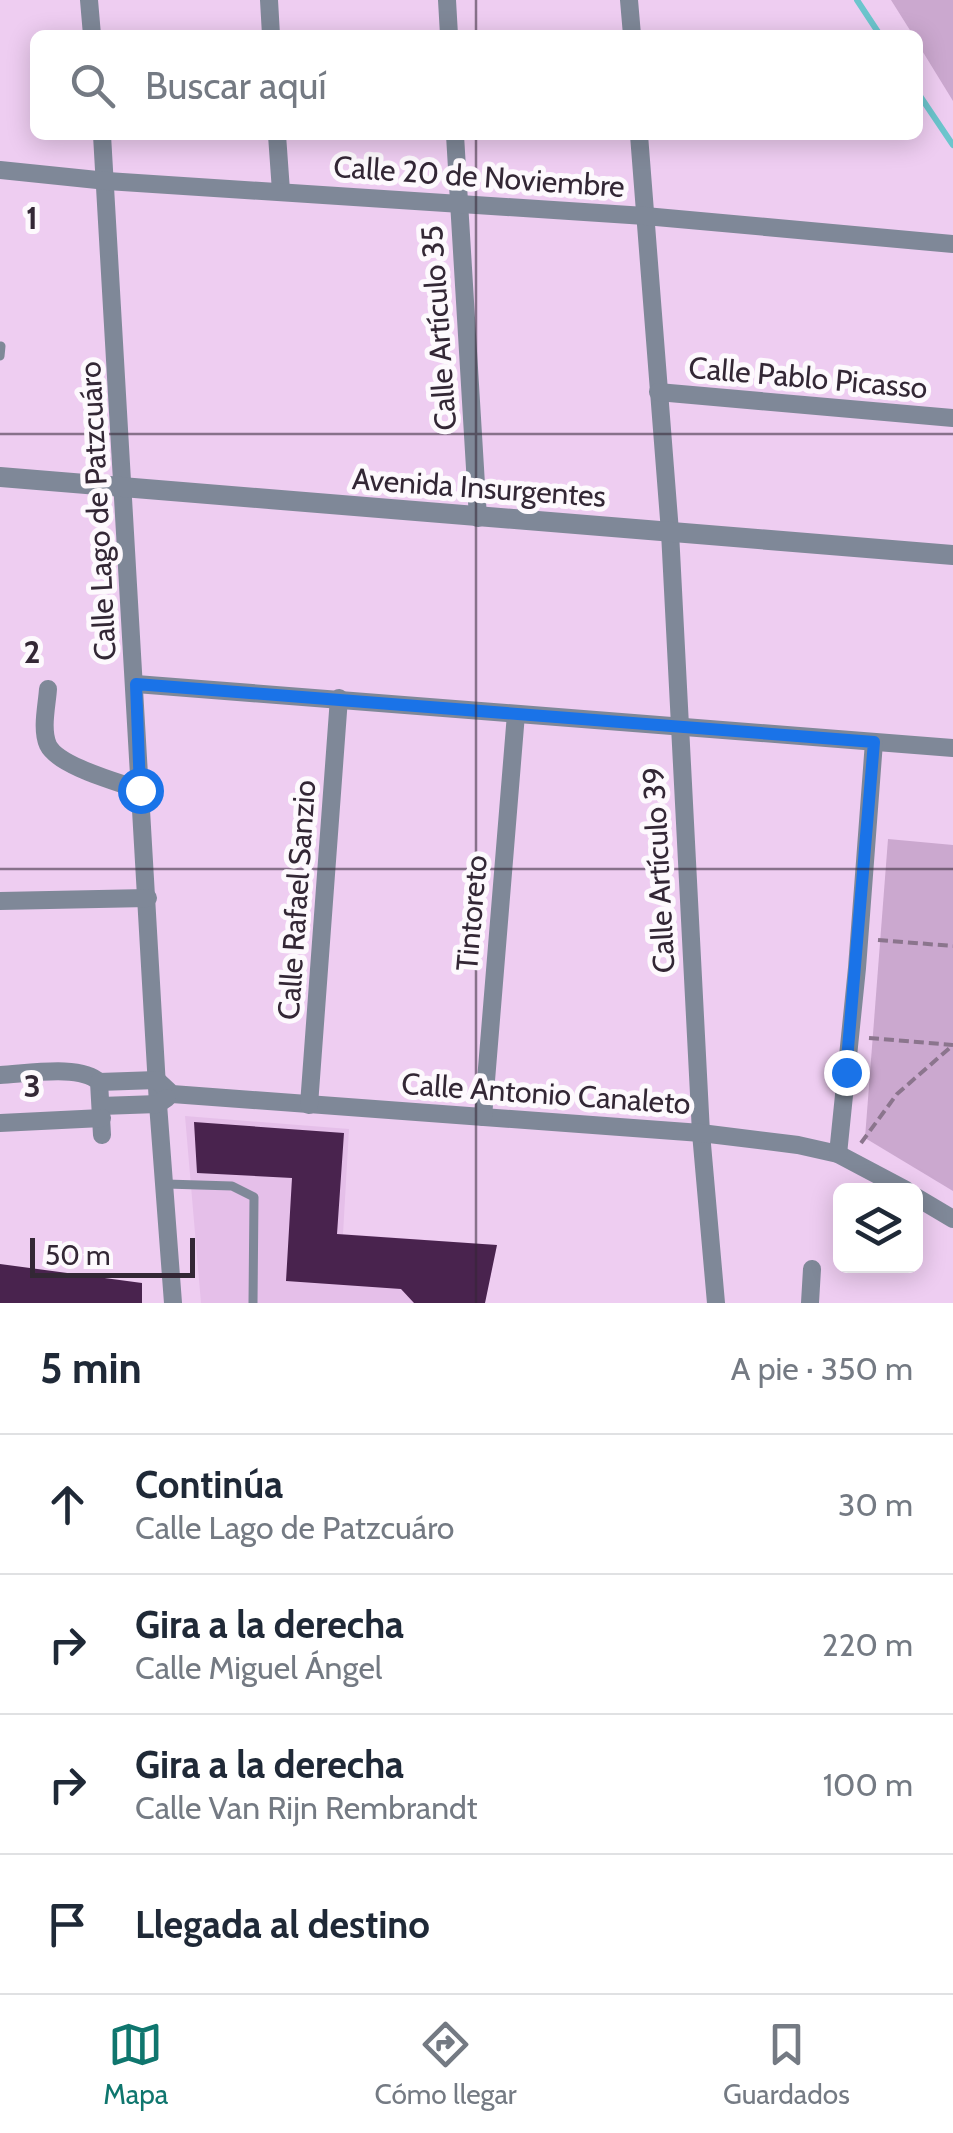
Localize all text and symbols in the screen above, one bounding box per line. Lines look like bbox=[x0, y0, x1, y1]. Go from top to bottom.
search box bbox=[30, 30, 923, 140]
icon: search bbox=[65, 58, 120, 113]
text: Buscar aquí bbox=[145, 62, 327, 109]
street label: Calle 20 de Noviembre bbox=[332, 148, 626, 205]
text: 1 bbox=[26, 198, 38, 237]
street label: Calle Artículo 35 bbox=[413, 224, 464, 432]
street label: Calle Pablo Picasso bbox=[687, 349, 929, 406]
street label: Calle Lago de Patzcuáro bbox=[71, 361, 124, 662]
street label: Avenida Insurgentes bbox=[351, 460, 607, 515]
text: 2 bbox=[24, 632, 40, 671]
street label: Calle Artículo 39 bbox=[635, 766, 682, 974]
route start bbox=[118, 768, 164, 814]
street label: Calle Rafael Sanzio bbox=[270, 779, 323, 1021]
street label: Tintoreto bbox=[448, 854, 495, 972]
route end bbox=[824, 1050, 870, 1096]
street label: Calle Antonio Canaleto bbox=[400, 1065, 692, 1122]
text: 3 bbox=[23, 1066, 41, 1105]
map controls bbox=[833, 1183, 923, 1273]
button: layers bbox=[833, 1183, 923, 1273]
scale bar bbox=[30, 1233, 195, 1278]
text: 50 m bbox=[45, 1238, 111, 1272]
text: 5 min bbox=[40, 1342, 142, 1394]
text: A pie · 350 m bbox=[731, 1349, 913, 1388]
text: Continúa bbox=[135, 1461, 283, 1508]
icon: ahead bbox=[40, 1477, 95, 1532]
text: 30 m bbox=[838, 1485, 913, 1524]
text: Calle Lago de Patzcuáro bbox=[135, 1508, 454, 1547]
text: Gira a la derecha bbox=[135, 1601, 404, 1648]
icon: right bbox=[40, 1617, 95, 1672]
text: 220 m bbox=[822, 1625, 913, 1664]
text: Calle Miguel Ángel bbox=[135, 1648, 382, 1687]
text: Gira a la derecha bbox=[135, 1741, 404, 1788]
icon: right bbox=[40, 1757, 95, 1812]
text: 100 m bbox=[823, 1765, 913, 1804]
text: Calle Van Rijn Rembrandt bbox=[135, 1788, 478, 1827]
icon: arrive bbox=[40, 1897, 95, 1952]
text: Llegada al destino bbox=[135, 1901, 430, 1948]
tab: Mapa bbox=[103, 2017, 168, 2111]
tab: Cómo llegar bbox=[375, 2017, 517, 2111]
tab: Guardados bbox=[723, 2017, 850, 2111]

